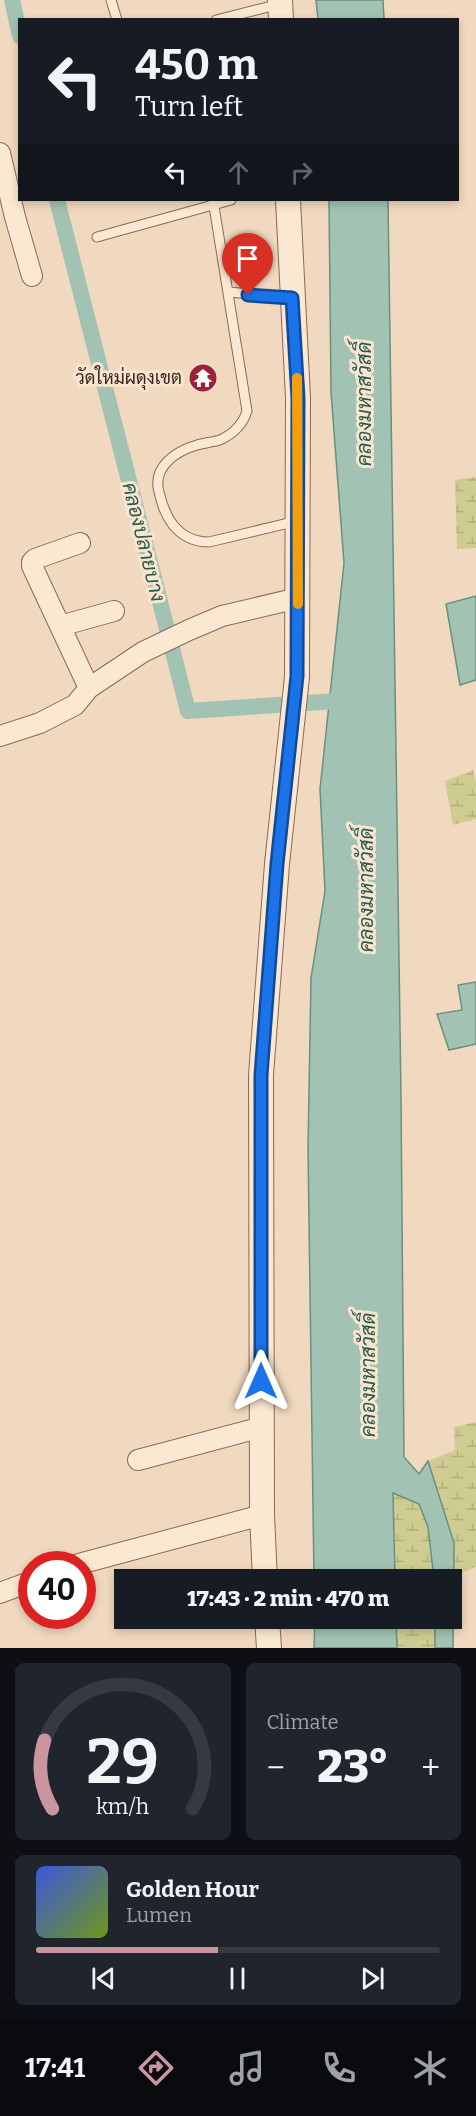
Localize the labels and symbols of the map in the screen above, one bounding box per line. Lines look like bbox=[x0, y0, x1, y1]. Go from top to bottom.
pin bbox=[222, 233, 273, 295]
water label: คลองมหาสวัสดิ์ bbox=[346, 338, 376, 466]
temple icon: วัดใหม่ผดุงเขต bbox=[187, 362, 219, 394]
place label: วัดใหม่ผดุงเขต bbox=[76, 365, 182, 390]
water label: คลองปลายบาง bbox=[118, 480, 170, 604]
water label: คลองมหาสวัสดิ์ bbox=[348, 824, 378, 952]
water label: คลองมหาสวัสดิ์ bbox=[350, 1309, 380, 1437]
position arrow bbox=[229, 1349, 293, 1413]
speed limit sign: 40 bbox=[18, 1551, 96, 1629]

